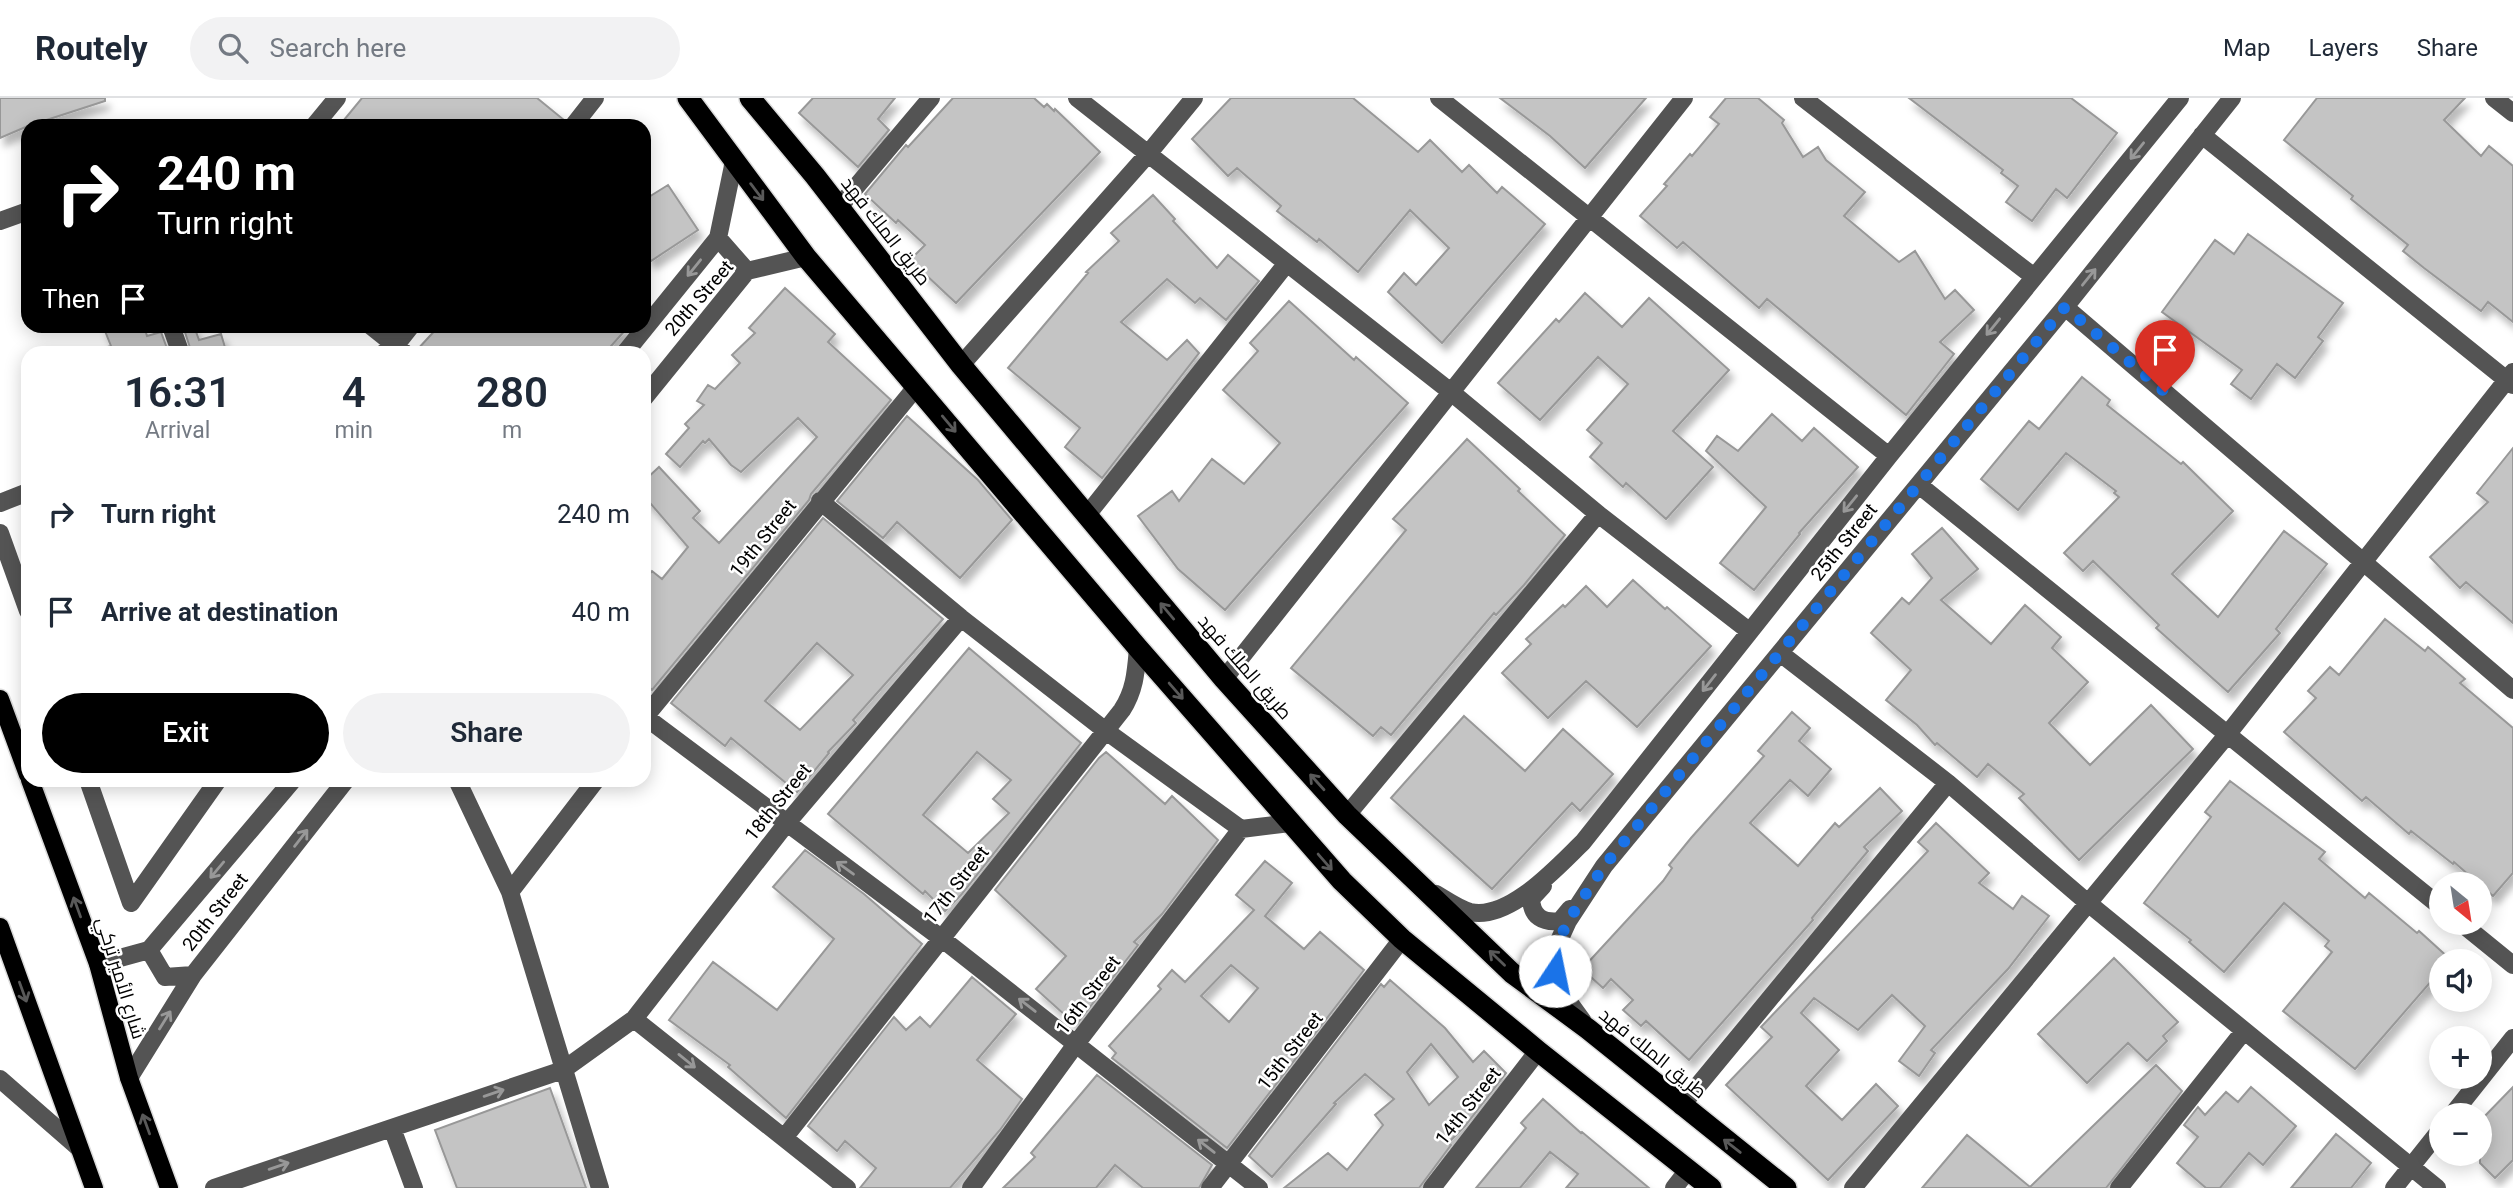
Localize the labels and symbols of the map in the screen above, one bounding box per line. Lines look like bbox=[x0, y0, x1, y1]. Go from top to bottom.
one-way arrow bbox=[2129, 141, 2144, 159]
street label: طريق الملك فهد bbox=[836, 172, 936, 291]
one-way arrow bbox=[750, 183, 765, 201]
street label: 20th Street bbox=[660, 255, 738, 341]
one-way arrow bbox=[686, 259, 701, 277]
one-way arrow bbox=[2082, 268, 2097, 286]
one-way arrow bbox=[1985, 318, 2001, 336]
pin bbox=[2135, 320, 2195, 392]
one-way arrow bbox=[941, 415, 957, 433]
street label: 19th Street bbox=[725, 495, 801, 581]
one-way arrow bbox=[1843, 495, 1858, 513]
street label: 25th Street bbox=[1806, 499, 1882, 585]
one-way arrow bbox=[1159, 603, 1175, 621]
street label: طريق الملك فهد bbox=[1192, 610, 1297, 725]
one-way arrow bbox=[1701, 673, 1716, 691]
one-way arrow bbox=[1168, 682, 1184, 700]
street label: 18th Street bbox=[740, 759, 816, 845]
one-way arrow bbox=[1309, 773, 1325, 791]
one-way arrow bbox=[293, 829, 308, 847]
street label: 17th Street bbox=[918, 841, 994, 929]
one-way arrow bbox=[1317, 853, 1333, 871]
one-way arrow bbox=[209, 860, 225, 878]
one-way arrow bbox=[836, 861, 855, 876]
street label: 20th Street bbox=[177, 868, 253, 956]
north arrow bbox=[2429, 872, 2492, 934]
one-way arrow bbox=[70, 897, 82, 919]
street label: شارع الأمير تركي bbox=[89, 914, 150, 1043]
position arrow bbox=[1518, 934, 1592, 1008]
one-way arrow bbox=[1489, 950, 1506, 967]
street label: 16th Street bbox=[1051, 951, 1125, 1039]
one-way arrow bbox=[18, 980, 30, 1002]
one-way arrow bbox=[1018, 998, 1036, 1013]
street label: طريق الملك فهد bbox=[1594, 1003, 1711, 1104]
street label: 15th Street bbox=[1252, 1007, 1328, 1095]
one-way arrow bbox=[158, 1010, 172, 1030]
one-way arrow bbox=[677, 1053, 695, 1068]
street label: 14th Street bbox=[1430, 1062, 1506, 1150]
one-way arrow bbox=[483, 1086, 505, 1098]
one-way arrow bbox=[139, 1113, 151, 1135]
one-way arrow bbox=[1197, 1138, 1215, 1153]
one-way arrow bbox=[1724, 1138, 1742, 1154]
one-way arrow bbox=[268, 1159, 290, 1172]

